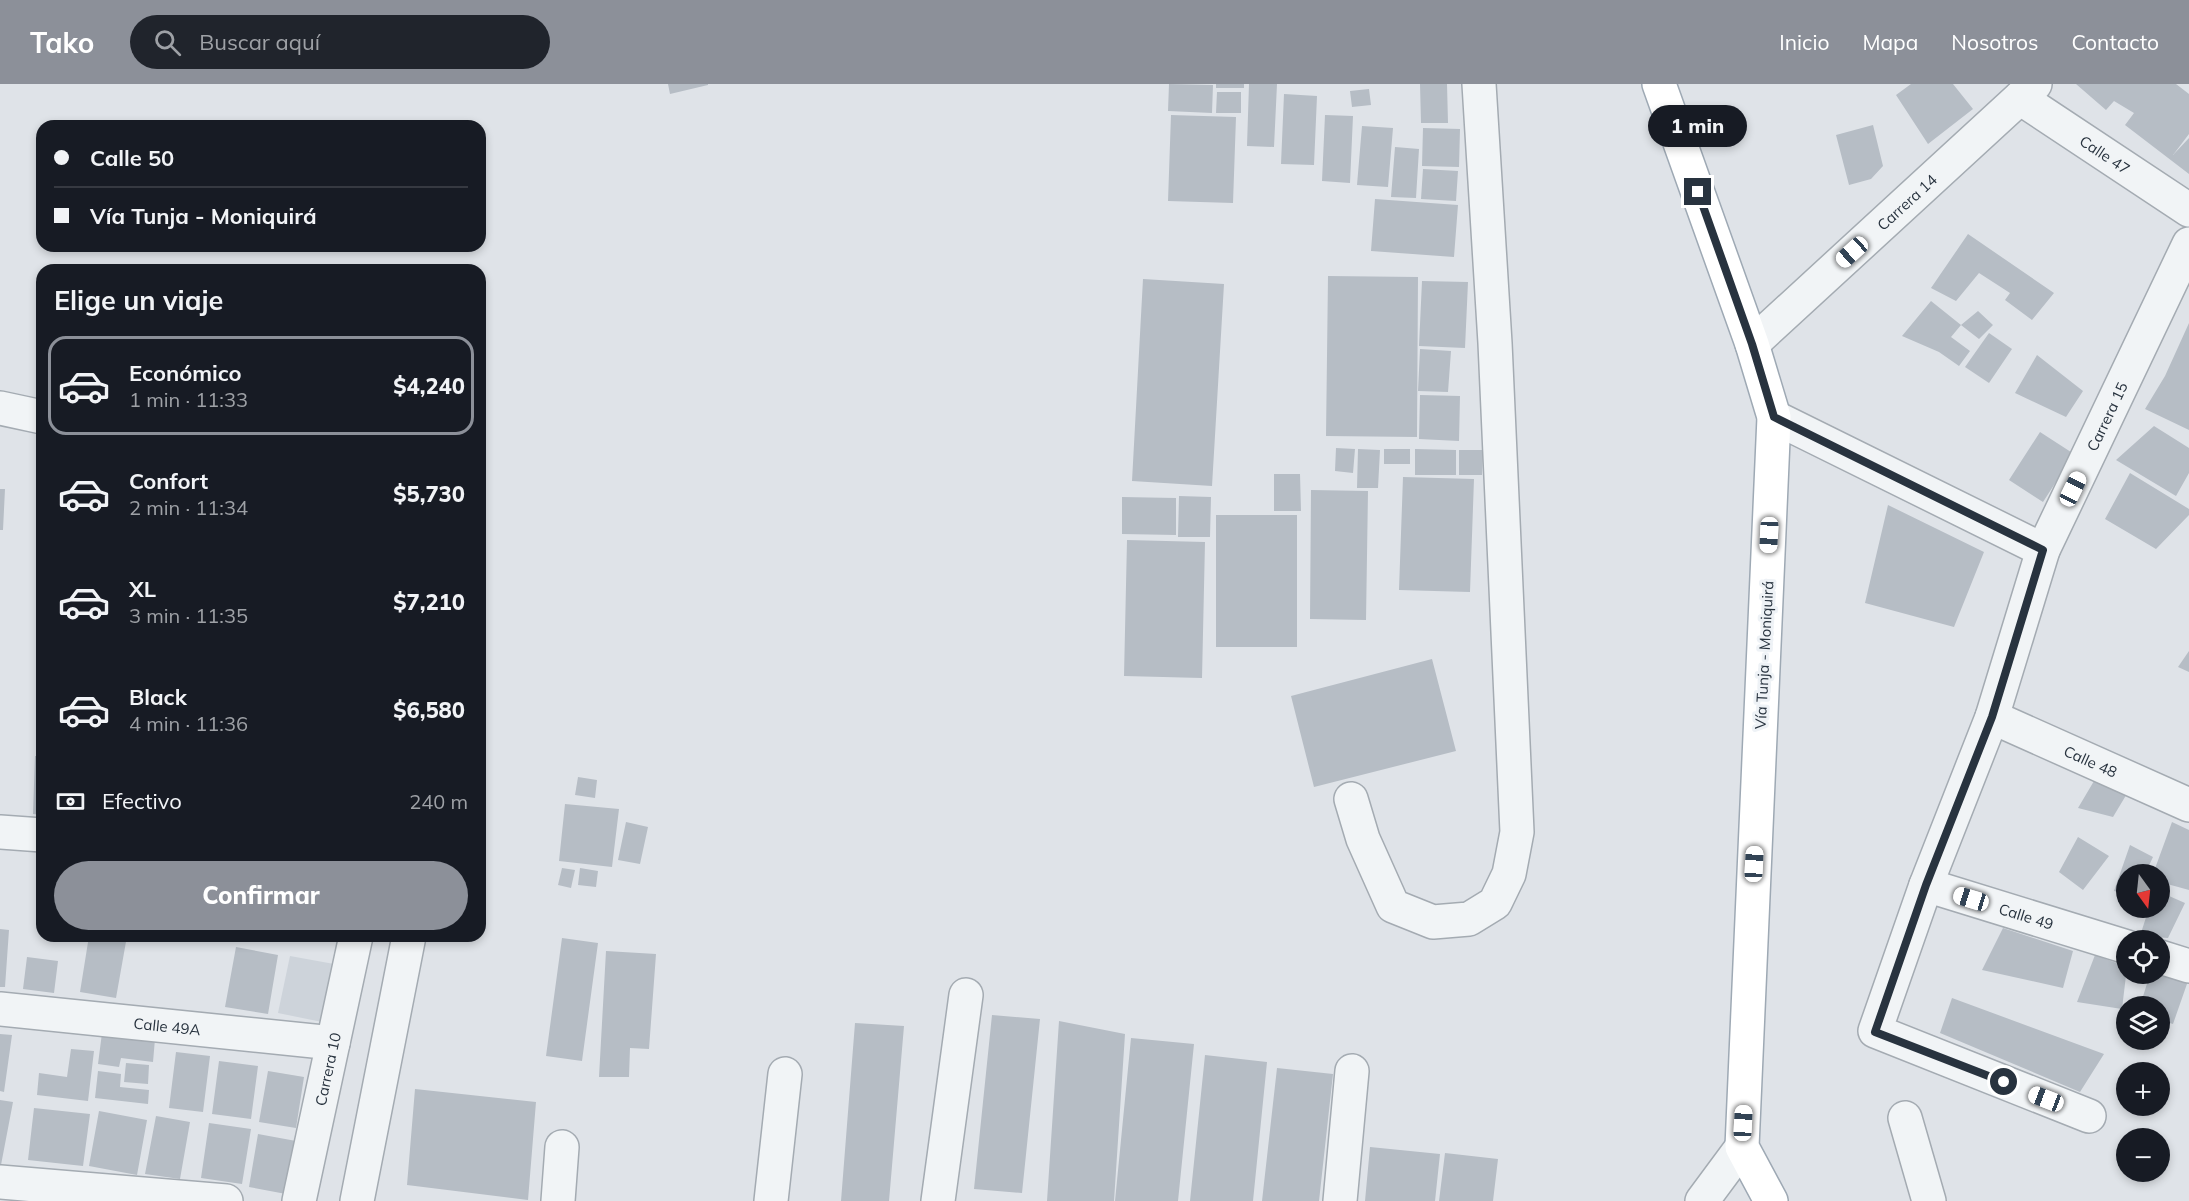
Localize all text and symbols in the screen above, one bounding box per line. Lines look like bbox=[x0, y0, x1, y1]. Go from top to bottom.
search box bbox=[130, 15, 550, 69]
text: Tako bbox=[30, 25, 94, 60]
icon: search bbox=[151, 26, 184, 59]
text: Buscar aquí bbox=[199, 28, 320, 56]
text: Inicio bbox=[1779, 29, 1829, 55]
text: Mapa bbox=[1862, 29, 1918, 55]
text: Nosotros bbox=[1951, 29, 2038, 55]
text: Contacto bbox=[2071, 29, 2159, 55]
callout: 1 min bbox=[1648, 105, 1748, 147]
text: 1 min bbox=[1671, 113, 1724, 138]
street label: Calle 47 bbox=[2076, 131, 2134, 178]
text: Calle 50 bbox=[90, 144, 174, 172]
street label: Carrera 14 bbox=[1873, 170, 1940, 234]
route end bbox=[1684, 178, 1711, 205]
text: Vía Tunja - Moniquirá bbox=[90, 202, 317, 230]
car bbox=[1833, 233, 1871, 271]
text: Elige un viaje bbox=[54, 283, 223, 317]
icon: car bbox=[57, 359, 111, 413]
text: Económico bbox=[129, 359, 242, 387]
text: $4,240 bbox=[393, 372, 465, 400]
street label: Carrera 15 bbox=[2082, 379, 2131, 454]
text: 1 min · 11:33 bbox=[129, 387, 248, 412]
icon: car bbox=[57, 467, 111, 521]
text: Confort bbox=[129, 467, 208, 495]
car bbox=[2057, 469, 2089, 509]
text: $5,730 bbox=[393, 480, 465, 508]
text: 2 min · 11:34 bbox=[129, 495, 248, 520]
car bbox=[1759, 517, 1779, 553]
icon: car bbox=[57, 575, 111, 629]
text: XL bbox=[129, 575, 156, 603]
street label: Vía Tunja - Moniquirá bbox=[1751, 580, 1777, 730]
text: $7,210 bbox=[393, 588, 465, 616]
text: 3 min · 11:35 bbox=[129, 603, 248, 628]
icon: car bbox=[57, 683, 111, 737]
text: Black bbox=[129, 683, 187, 711]
text: $6,580 bbox=[393, 696, 465, 724]
text: 4 min · 11:36 bbox=[129, 711, 248, 736]
street label: Calle 48 bbox=[2061, 741, 2120, 781]
icon: cash bbox=[54, 785, 87, 818]
text: Efectivo bbox=[102, 787, 182, 815]
text: 240 m bbox=[409, 789, 468, 814]
car bbox=[1744, 846, 1764, 882]
button: Confirmar bbox=[54, 861, 468, 930]
north arrow bbox=[2116, 864, 2170, 918]
map controls bbox=[2116, 864, 2170, 1182]
car bbox=[1951, 885, 1991, 913]
street label: Calle 49 bbox=[1997, 899, 2056, 933]
button: locate bbox=[2116, 930, 2170, 984]
button: layers bbox=[2116, 996, 2170, 1050]
street label: Calle 49A bbox=[133, 1013, 202, 1039]
street label: Carrera 10 bbox=[310, 1031, 344, 1107]
button: + bbox=[2116, 1062, 2170, 1116]
route start bbox=[1990, 1068, 2017, 1095]
car bbox=[2026, 1084, 2066, 1114]
car bbox=[1733, 1105, 1753, 1141]
button: − bbox=[2116, 1128, 2170, 1182]

